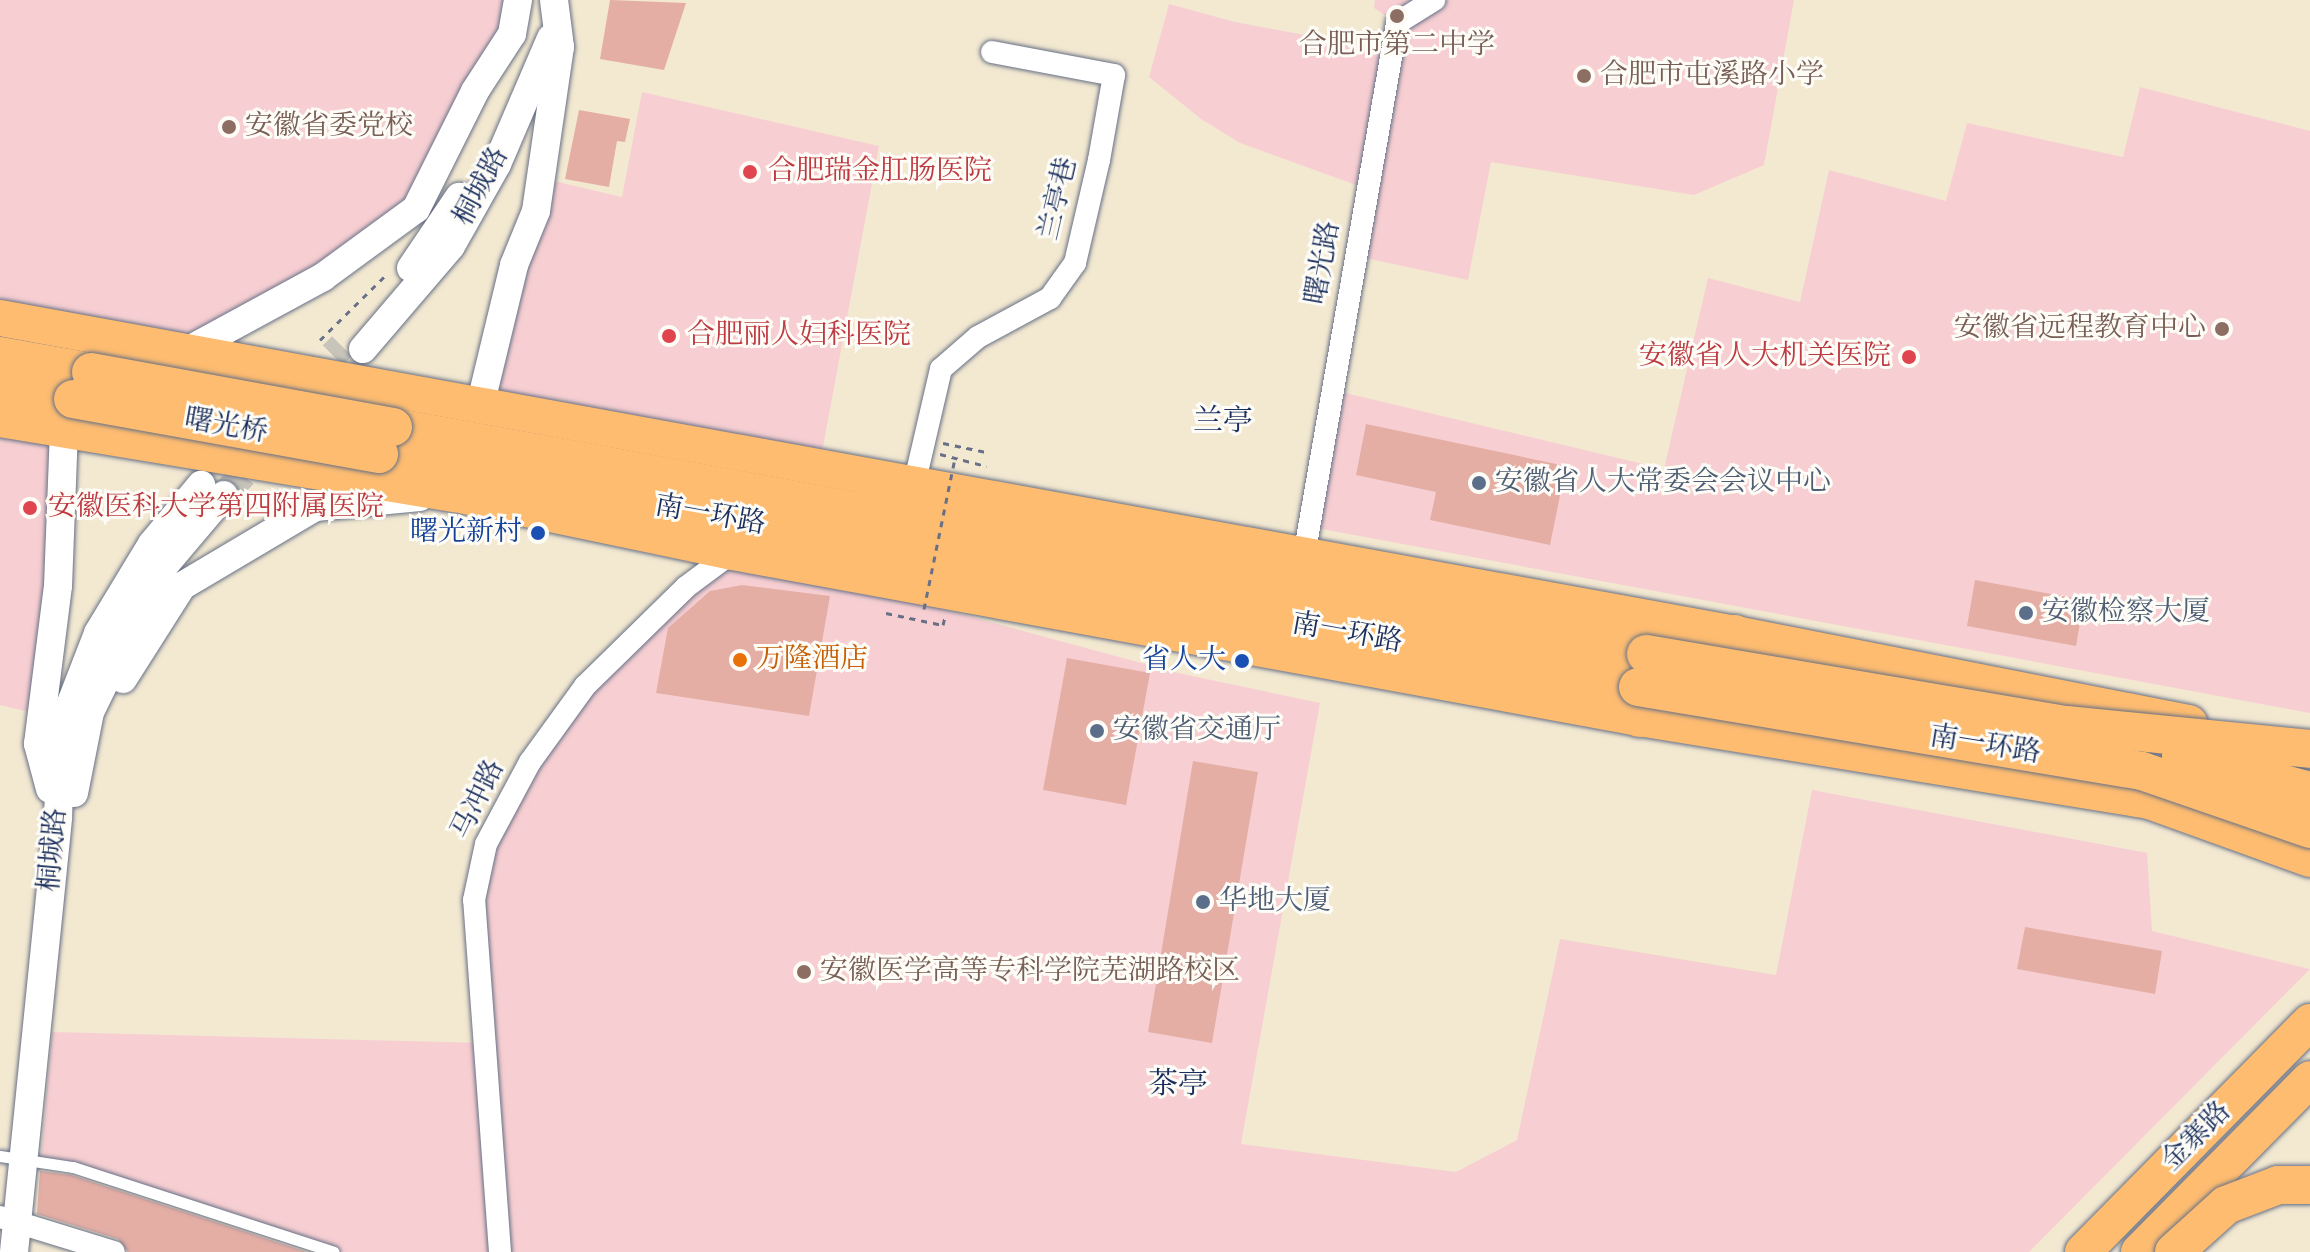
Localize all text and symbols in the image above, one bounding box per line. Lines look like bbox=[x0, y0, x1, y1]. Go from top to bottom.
marker: 合肥市第二中学 bbox=[1388, 7, 1406, 25]
place label: 合肥市第二中学 bbox=[1299, 29, 1495, 63]
place label: 合肥市屯溪路小学 bbox=[1600, 59, 1824, 93]
marker: 合肥市屯溪路小学 bbox=[1575, 67, 1593, 85]
place label: 安徽省委党校 bbox=[245, 110, 413, 144]
marker: 安徽省委党校 bbox=[220, 118, 238, 136]
street label: 桐城路 bbox=[447, 142, 517, 232]
street label: 兰亭巷 bbox=[1033, 154, 1085, 244]
place label: 合肥瑞金肛肠医院 bbox=[768, 155, 992, 189]
marker: 合肥瑞金肛肠医院 bbox=[739, 161, 761, 183]
street label: 曙光路 bbox=[1300, 219, 1348, 307]
place label: 安徽省远程教育中心 bbox=[1954, 312, 2206, 346]
place label: 合肥丽人妇科医院 bbox=[687, 319, 911, 353]
marker: 安徽省远程教育中心 bbox=[2213, 320, 2231, 338]
marker: 合肥丽人妇科医院 bbox=[658, 325, 680, 347]
place label: 安徽省人大机关医院 bbox=[1639, 340, 1891, 374]
marker: 安徽省人大机关医院 bbox=[1898, 346, 1920, 368]
street label: 曙光桥 bbox=[182, 403, 270, 451]
district label: 兰亭 bbox=[1193, 404, 1253, 440]
place label: 安徽省人大常委会会议中心 bbox=[1495, 466, 1831, 500]
marker: 安徽省人大常委会会议中心 bbox=[1470, 474, 1488, 492]
street label: 南一环路 bbox=[652, 490, 768, 542]
place label: 安徽医科大学第四附属医院 bbox=[48, 491, 384, 525]
marker: 安徽医科大学第四附属医院 bbox=[19, 497, 41, 519]
place label: 曙光新村 bbox=[410, 516, 522, 550]
marker: 曙光新村 bbox=[529, 524, 547, 542]
place label: 安徽检察大厦 bbox=[2042, 596, 2210, 630]
marker: 安徽检察大厦 bbox=[2017, 604, 2035, 622]
street label: 南一环路 bbox=[1289, 608, 1405, 660]
place label: 万隆酒店 bbox=[756, 643, 868, 677]
place label: 省人大 bbox=[1142, 644, 1226, 678]
marker: 万隆酒店 bbox=[731, 651, 749, 669]
marker: 省人大 bbox=[1233, 652, 1251, 670]
place label: 安徽省交通厅 bbox=[1113, 714, 1281, 748]
street label: 南一环路 bbox=[1927, 721, 2043, 771]
marker: 安徽省交通厅 bbox=[1088, 722, 1106, 740]
street label: 马冲路 bbox=[445, 755, 513, 845]
street label: 桐城路 bbox=[34, 807, 74, 893]
place label: 华地大厦 bbox=[1219, 885, 1331, 919]
marker: 华地大厦 bbox=[1194, 893, 1212, 911]
place label: 安徽医学高等专科学院芜湖路校区 bbox=[820, 955, 1240, 989]
marker: 安徽医学高等专科学院芜湖路校区 bbox=[795, 963, 813, 981]
district label: 茶亭 bbox=[1148, 1067, 1208, 1103]
street label: 金寨路 bbox=[2155, 1095, 2239, 1179]

